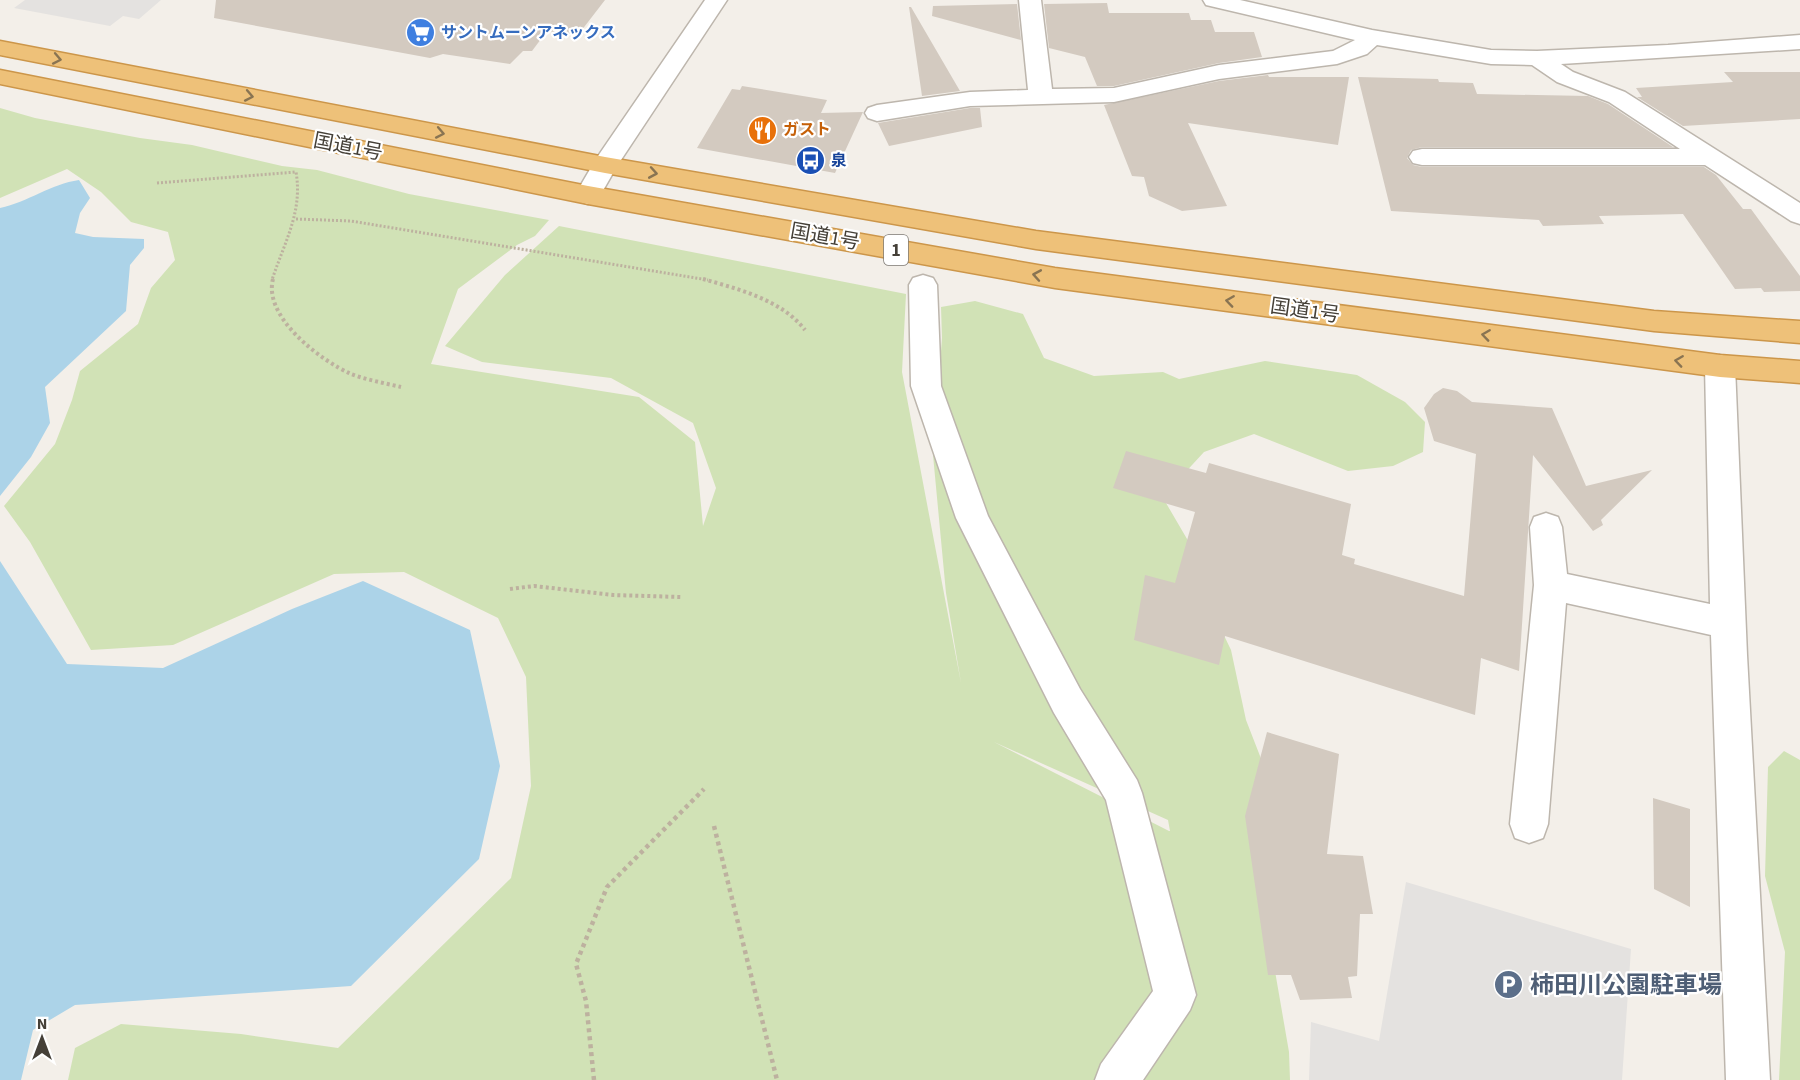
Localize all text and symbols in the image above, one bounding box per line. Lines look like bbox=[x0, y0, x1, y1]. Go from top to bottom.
supermarket icon: サントムーンアネックス bbox=[404, 17, 436, 49]
place label: サントムーンアネックス bbox=[441, 22, 616, 44]
one-way arrow bbox=[52, 52, 62, 65]
one-way arrow bbox=[244, 89, 254, 102]
restaurant icon: ガスト bbox=[746, 114, 778, 146]
place label: ガスト bbox=[783, 119, 831, 141]
one-way arrow bbox=[435, 126, 445, 139]
street label: 国道1号 bbox=[311, 127, 385, 167]
bus stop icon: 泉 bbox=[794, 145, 826, 177]
place label: 泉 bbox=[831, 150, 847, 172]
one-way arrow bbox=[647, 166, 657, 179]
street label: 国道1号 bbox=[788, 217, 862, 257]
road number: 1 bbox=[884, 235, 908, 265]
one-way arrow bbox=[1032, 269, 1042, 281]
street label: 国道1号 bbox=[1268, 292, 1342, 330]
one-way arrow bbox=[1225, 296, 1235, 308]
one-way arrow bbox=[1481, 330, 1490, 342]
one-way arrow bbox=[1674, 355, 1684, 368]
place label: 柿田川公園駐車場 bbox=[1530, 968, 1722, 1003]
parking icon: 柿田川公園駐車場 bbox=[1493, 969, 1525, 1001]
north arrow bbox=[12, 1008, 72, 1068]
text: N bbox=[37, 1013, 47, 1035]

